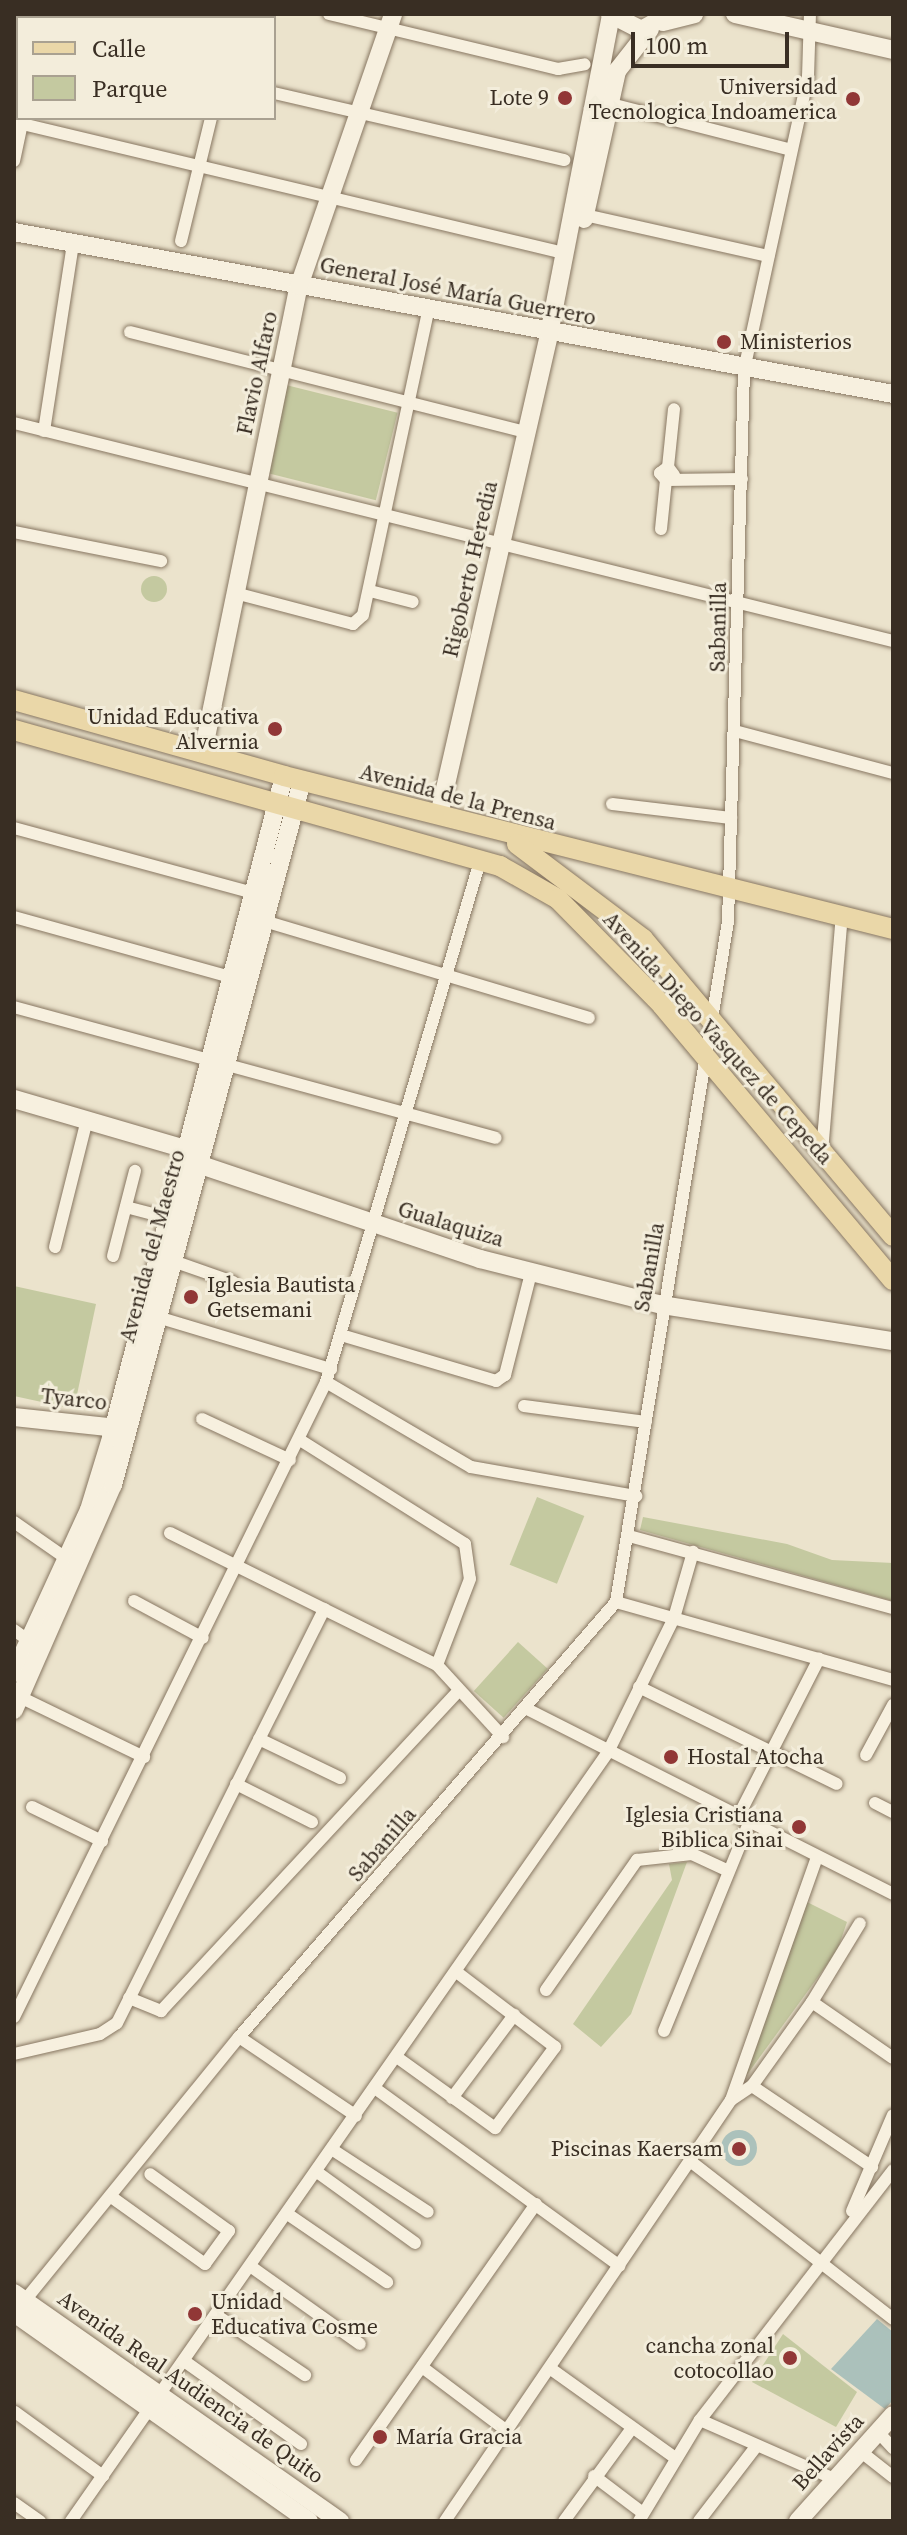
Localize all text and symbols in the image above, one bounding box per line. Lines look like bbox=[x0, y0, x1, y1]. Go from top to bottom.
legend bbox=[16, 16, 276, 120]
scale bar bbox=[635, 16, 793, 66]
text: 100 m bbox=[645, 29, 708, 62]
text: Calle bbox=[92, 32, 146, 65]
text: Parque bbox=[92, 72, 168, 105]
place label: Universidad Tecnologica Indoamerica bbox=[588, 73, 837, 124]
place label: Lote 9 bbox=[490, 85, 549, 111]
marker: Lote 9 bbox=[556, 89, 574, 107]
marker: Universidad Tecnologica Indoamerica bbox=[844, 90, 862, 108]
street label: General José María Guerrero bbox=[318, 251, 598, 331]
street label: Flavio Alfaro bbox=[231, 309, 283, 437]
place label: Ministerios bbox=[740, 329, 852, 355]
marker: Ministerios bbox=[715, 333, 733, 351]
street label: Rigoberto Heredia bbox=[437, 478, 503, 660]
street label: Sabanilla bbox=[704, 582, 732, 672]
place label: Unidad Educativa Alvernia bbox=[87, 703, 259, 754]
marker: Unidad Educativa Alvernia bbox=[266, 720, 284, 738]
street label: Avenida de la Prensa bbox=[357, 758, 559, 836]
street label: Avenida Diego Vasquez de Cepeda bbox=[597, 906, 839, 1170]
street label: Avenida del Maestro bbox=[114, 1147, 190, 1345]
street label: Gualaquiza bbox=[395, 1195, 507, 1253]
street label: Sabanilla bbox=[628, 1220, 670, 1314]
place label: Iglesia Bautista Getsemani bbox=[207, 1271, 356, 1322]
marker: Iglesia Bautista Getsemani bbox=[182, 1288, 200, 1306]
street label: Tyarco bbox=[40, 1382, 108, 1416]
place label: Hostal Atocha bbox=[687, 1744, 824, 1770]
marker: Hostal Atocha bbox=[662, 1748, 680, 1766]
street label: Sabanilla bbox=[342, 1801, 422, 1887]
place label: Iglesia Cristiana Biblica Sinai bbox=[625, 1801, 783, 1852]
marker: Iglesia Cristiana Biblica Sinai bbox=[790, 1818, 808, 1836]
place label: Piscinas Kaersam bbox=[551, 2136, 723, 2162]
marker: Piscinas Kaersam bbox=[730, 2140, 748, 2158]
street label: Avenida Real Audiencia de Quito bbox=[53, 2285, 329, 2489]
place label: Unidad Educativa Cosme bbox=[211, 2288, 378, 2340]
marker: Unidad Educativa Cosme bbox=[186, 2305, 204, 2323]
place label: cancha zonal cotocollao bbox=[646, 2332, 774, 2384]
marker: cancha zonal cotocollao bbox=[781, 2349, 799, 2367]
street label: Bellavista bbox=[787, 2408, 869, 2496]
place label: María Gracia bbox=[396, 2424, 522, 2450]
marker: María Gracia bbox=[371, 2428, 389, 2446]

